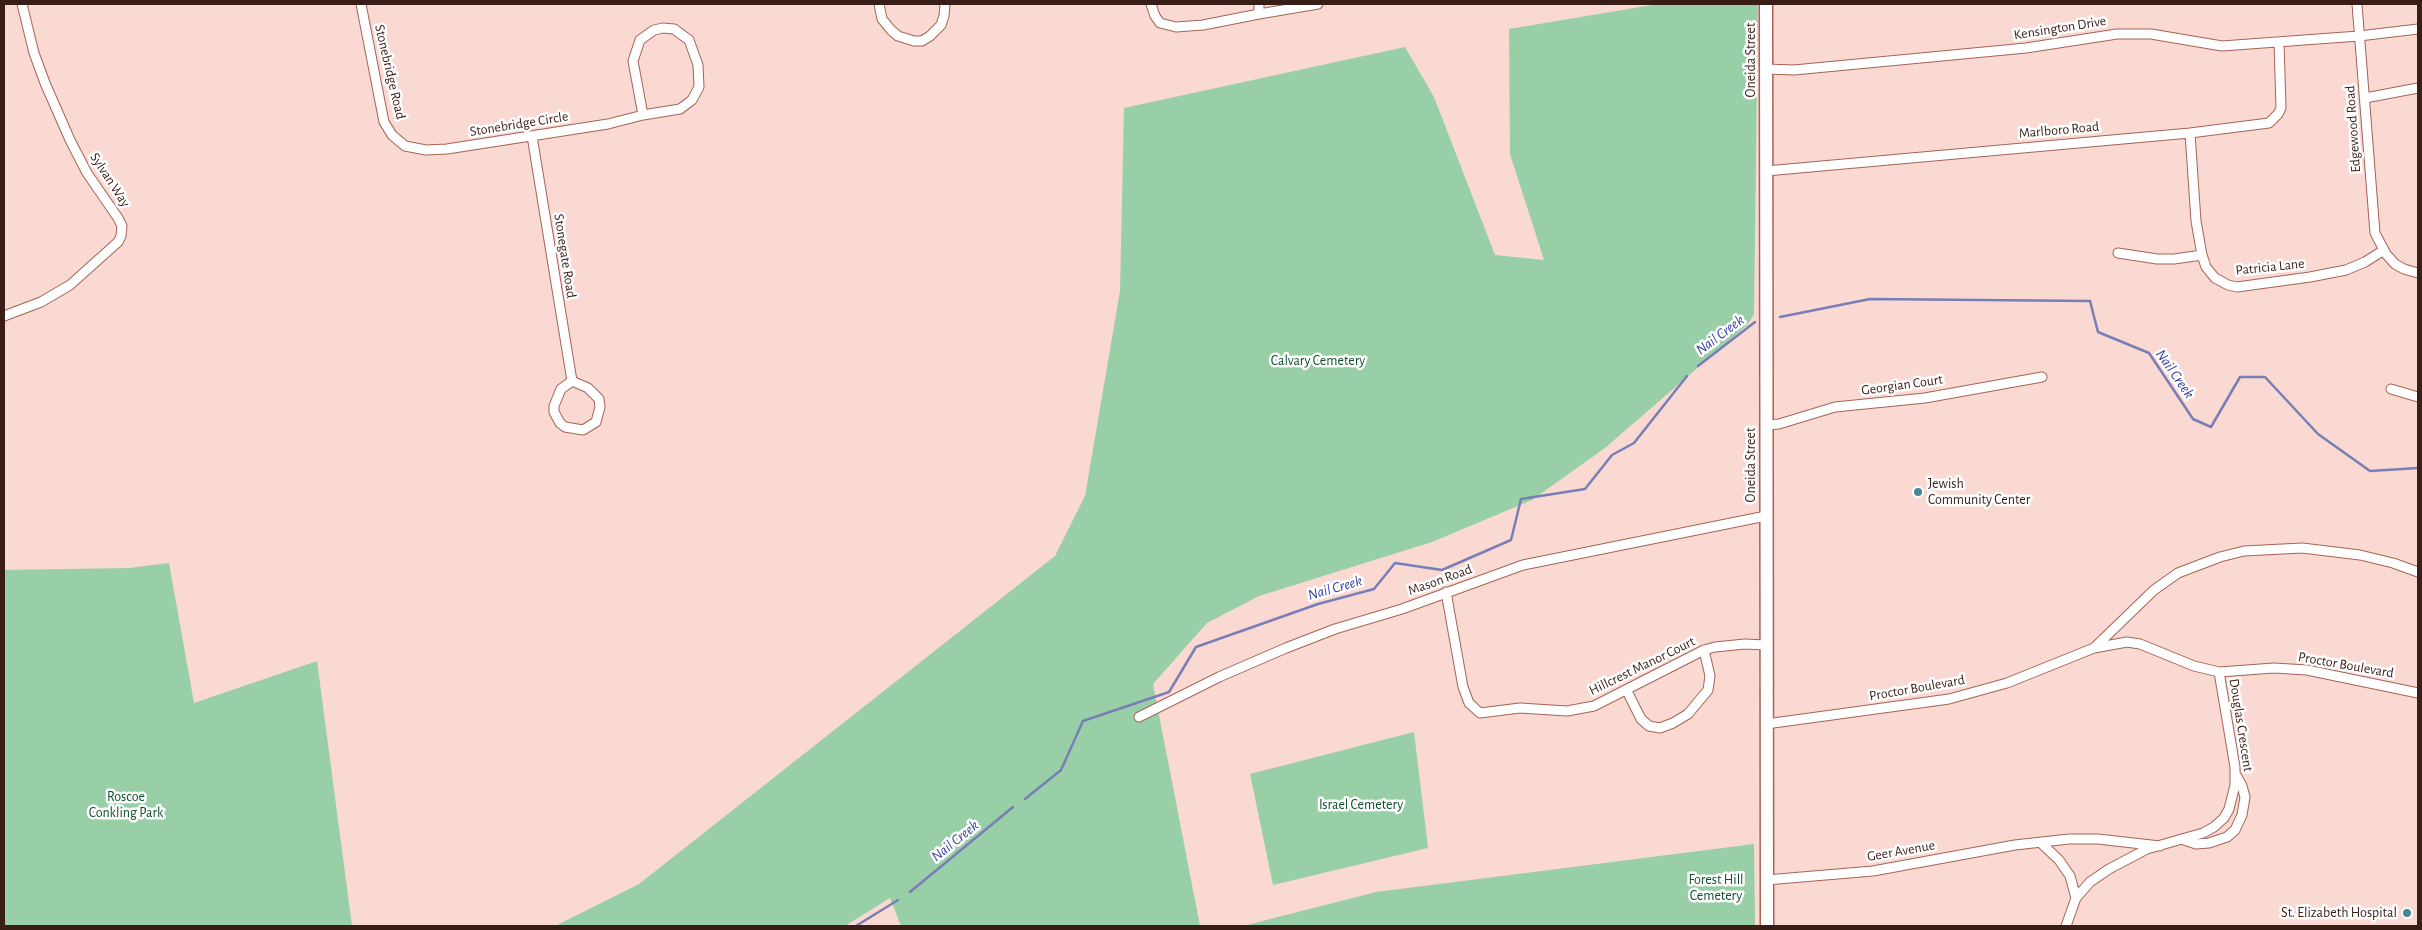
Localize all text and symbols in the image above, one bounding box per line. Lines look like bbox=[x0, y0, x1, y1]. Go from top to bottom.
street label: Kensington Drive bbox=[2013, 12, 2107, 44]
street label: Stonebridge Road bbox=[371, 23, 409, 121]
street label: Oneida Street bbox=[1743, 23, 1759, 97]
street label: Edgewood Road bbox=[2342, 85, 2364, 173]
street label: Stonebridge Circle bbox=[469, 108, 569, 140]
street label: Marlboro Road bbox=[2018, 118, 2100, 142]
street label: Sylvan Way bbox=[86, 150, 134, 210]
street label: Stonegate Road bbox=[550, 213, 580, 299]
street label: Patricia Lane bbox=[2235, 255, 2305, 279]
water label: Nail Creek bbox=[1692, 311, 1748, 359]
water label: Nail Creek bbox=[2152, 346, 2198, 402]
park label: Calvary Cemetery bbox=[1271, 353, 1365, 369]
street label: Georgian Court bbox=[1860, 371, 1944, 399]
street label: Oneida Street bbox=[1743, 428, 1759, 502]
place label: Jewish Community Center bbox=[1928, 476, 2030, 508]
marker: Jewish Community Center bbox=[1912, 486, 1924, 498]
street label: Mason Road bbox=[1406, 561, 1474, 599]
water label: Nail Creek bbox=[1306, 572, 1364, 604]
street label: Hillcrest Manor Court bbox=[1586, 633, 1698, 699]
street label: Proctor Boulevard bbox=[2297, 648, 2395, 682]
street label: Proctor Boulevard bbox=[1868, 671, 1966, 705]
street label: Douglas Crescent bbox=[2225, 677, 2257, 773]
park label: Roscoe Conkling Park bbox=[89, 789, 163, 822]
park label: Israel Cemetery bbox=[1319, 797, 1403, 813]
water label: Nail Creek bbox=[928, 817, 982, 865]
street label: Geer Avenue bbox=[1866, 837, 1936, 865]
park label: Forest Hill Cemetery bbox=[1688, 872, 1744, 904]
place label: St. Elizabeth Hospital bbox=[2281, 905, 2397, 921]
marker: St. Elizabeth Hospital bbox=[2401, 907, 2413, 919]

